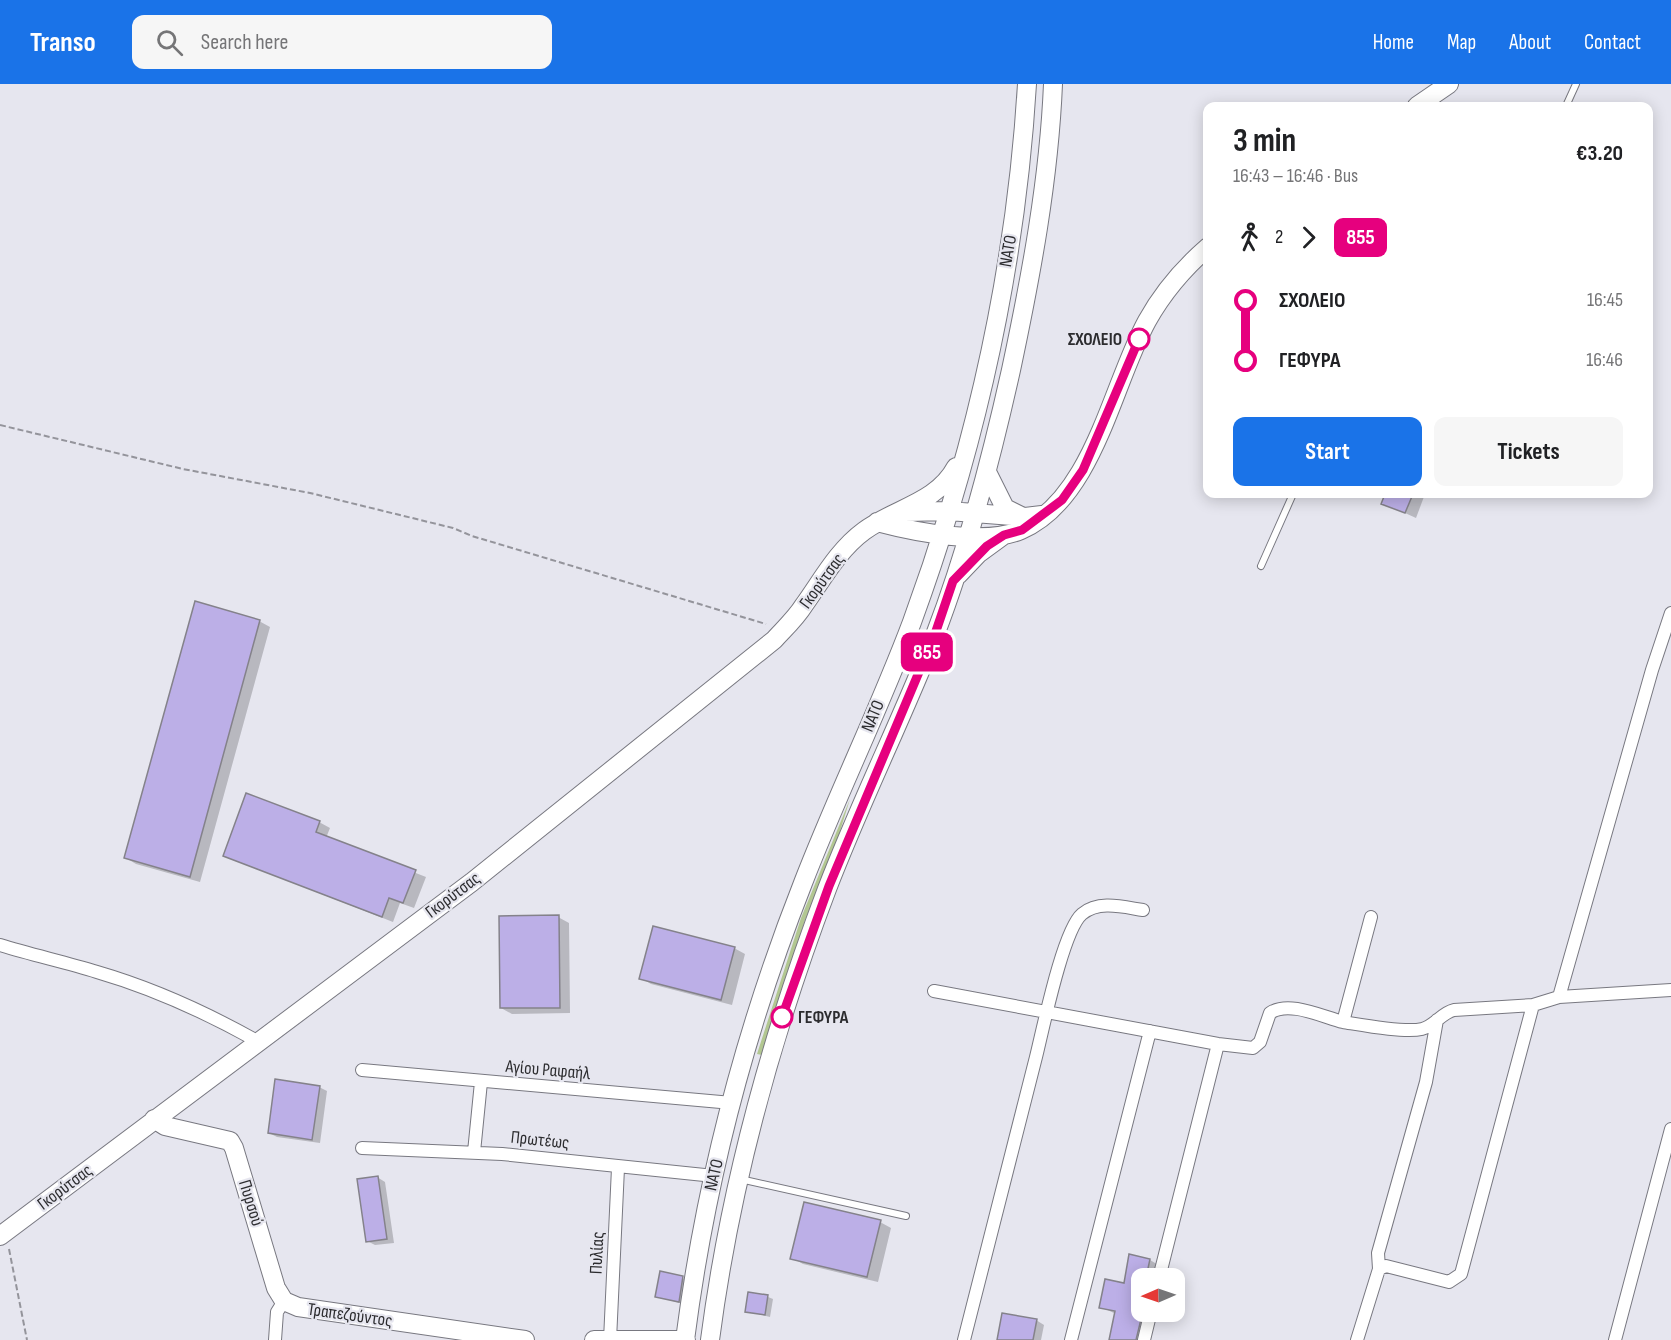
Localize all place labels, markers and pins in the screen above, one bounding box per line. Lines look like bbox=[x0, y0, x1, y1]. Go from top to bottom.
marker: ΣΧΟΛΕΙΟ bbox=[1128, 328, 1150, 350]
place label: ΣΧΟΛΕΙΟ bbox=[1068, 329, 1122, 350]
marker: ΓΕΦΥΡΑ bbox=[771, 1006, 793, 1028]
place label: ΓΕΦΥΡΑ bbox=[798, 1007, 849, 1028]

